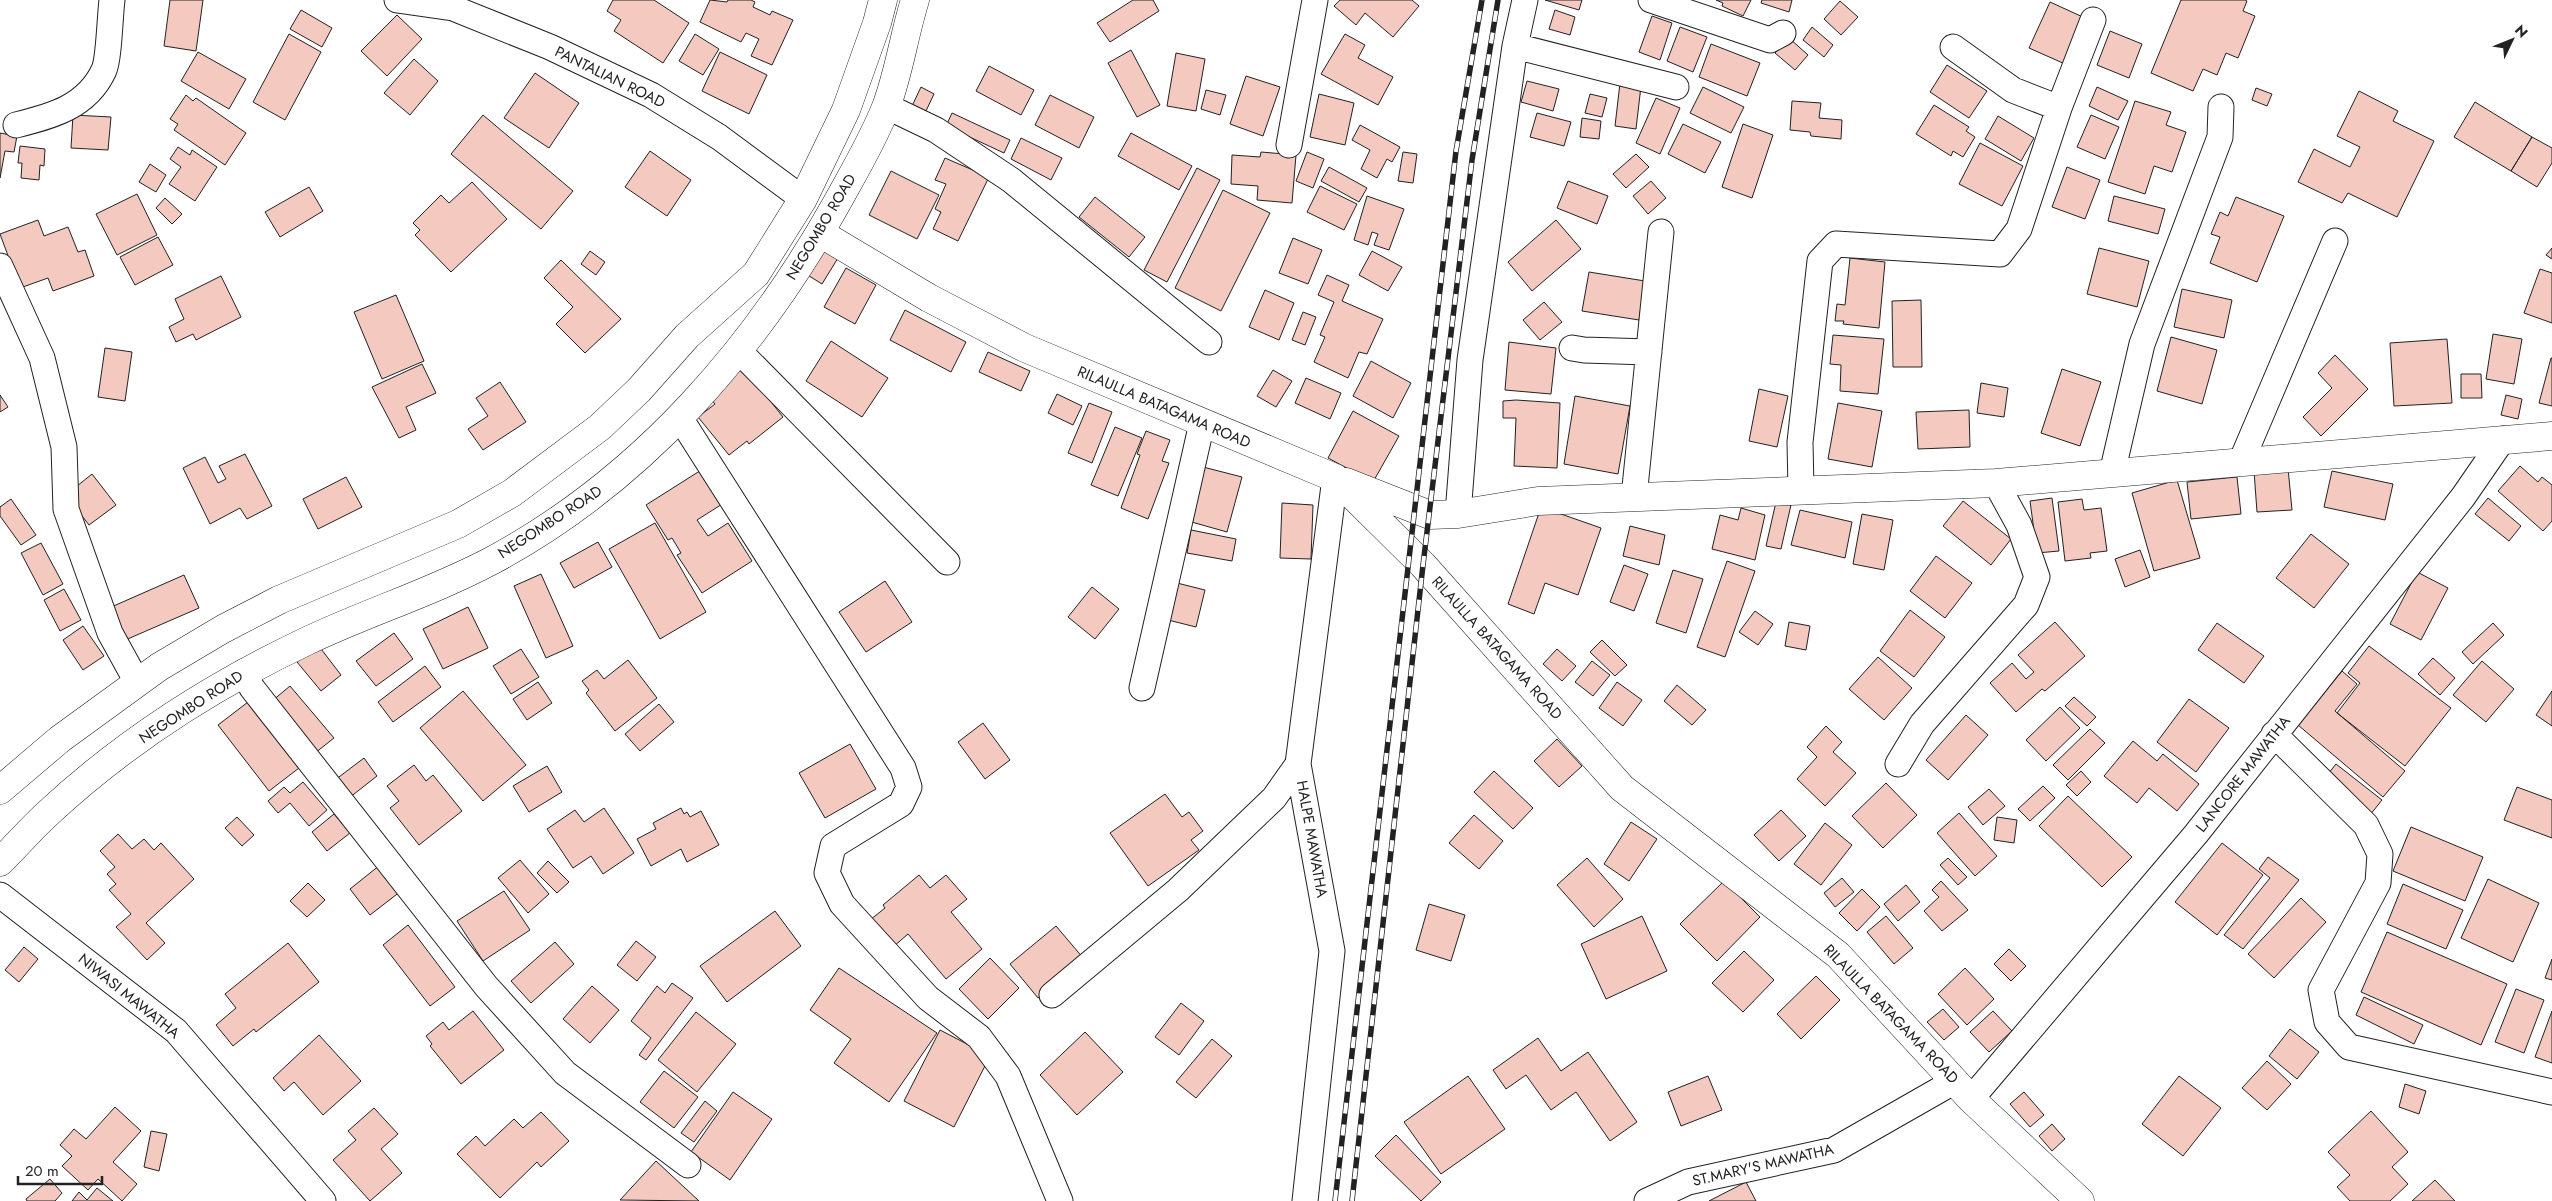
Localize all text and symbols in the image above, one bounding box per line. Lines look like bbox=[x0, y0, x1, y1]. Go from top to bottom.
north arrow bbox=[2487, 15, 2537, 65]
text: N bbox=[2510, 20, 2533, 42]
street label: PANTALIAN ROAD bbox=[551, 41, 669, 113]
street label: NEGOMBO ROAD bbox=[781, 170, 861, 284]
street label: RILAULLA BATAGAMA ROAD bbox=[1074, 360, 1254, 454]
street label: NEGOMBO ROAD bbox=[494, 480, 606, 564]
street label: RILAULLA BATAGAMA ROAD bbox=[1426, 571, 1568, 725]
street label: NEGOMBO ROAD bbox=[135, 665, 247, 749]
street label: LANCORE MAWATHA bbox=[2191, 711, 2296, 837]
street label: HALPE MAWATHA bbox=[1291, 779, 1333, 899]
street label: RILAULLA BATAGAMA ROAD bbox=[1818, 939, 1964, 1089]
street label: NIWASI MAWATHA bbox=[73, 948, 185, 1044]
street label: ST.MARY'S MAWATHA bbox=[1690, 1138, 1836, 1192]
scale bar bbox=[18, 1154, 101, 1186]
text: 20 m bbox=[25, 1160, 59, 1182]

